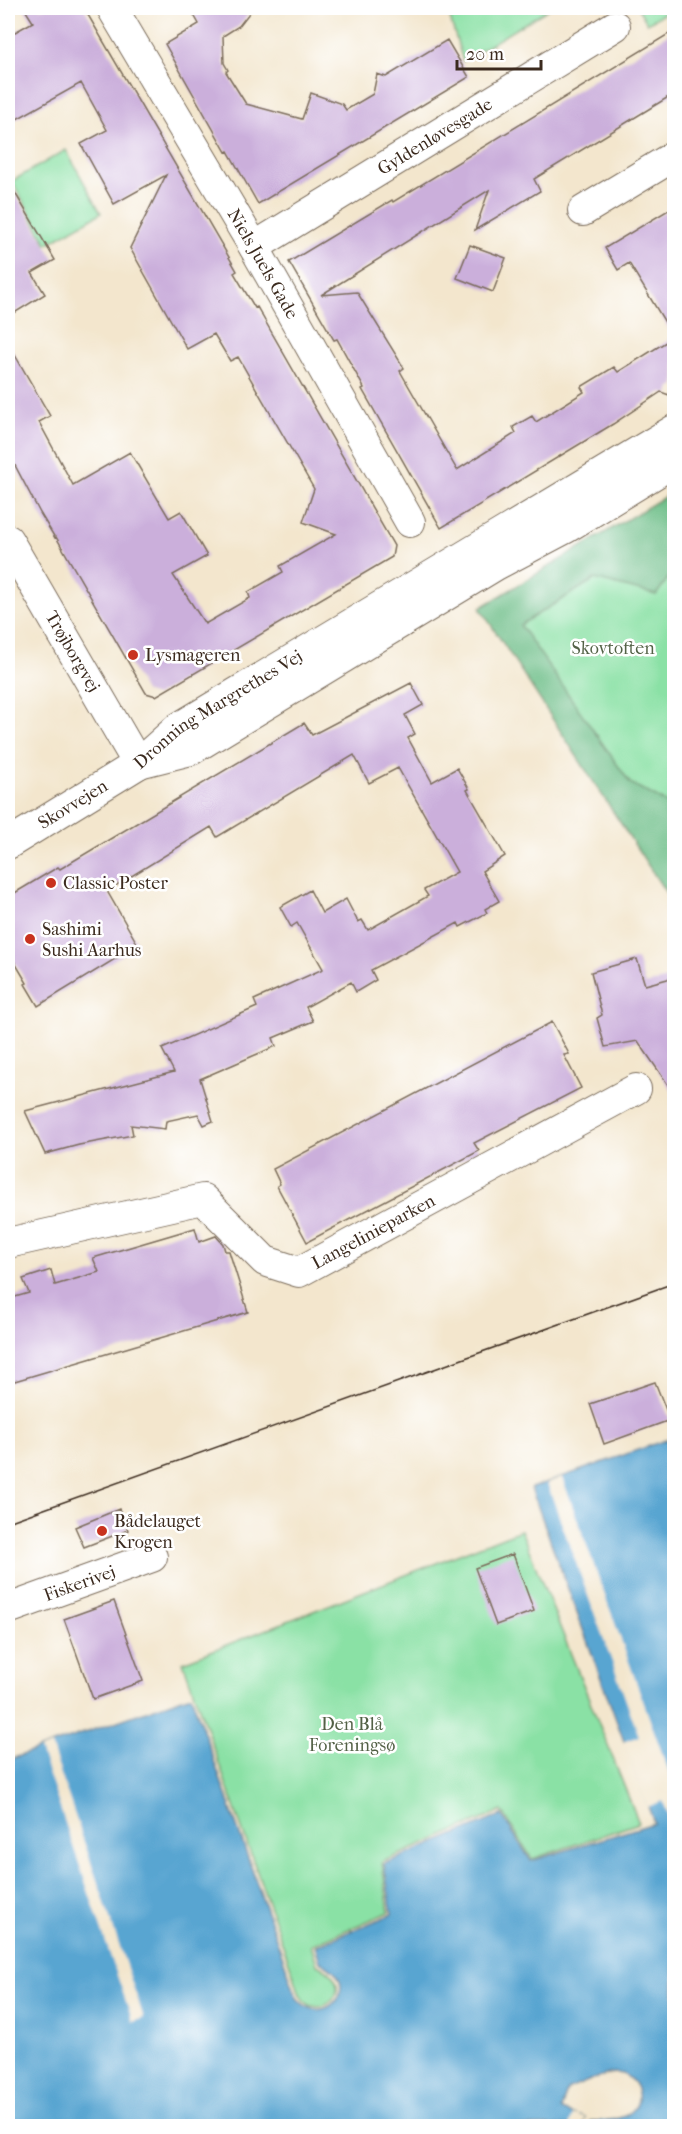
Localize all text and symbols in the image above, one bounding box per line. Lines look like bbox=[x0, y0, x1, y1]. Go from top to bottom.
scale bar bbox=[457, 33, 541, 71]
text: 20 m bbox=[466, 44, 504, 65]
street label: Gyldenløvesgade bbox=[374, 93, 496, 179]
street label: Niels Juels Gade bbox=[223, 205, 303, 323]
street label: Trøjborgvej bbox=[41, 607, 104, 696]
park label: Skovtoften bbox=[571, 638, 655, 659]
street label: Dronning Margrethes Vej bbox=[129, 645, 306, 773]
place label: Lysmageren bbox=[145, 645, 241, 666]
marker: Lysmageren bbox=[126, 648, 140, 662]
street label: Skovvejen bbox=[34, 775, 112, 833]
place label: Classic Poster bbox=[63, 873, 168, 894]
marker: Classic Poster bbox=[44, 876, 58, 890]
place label: Sashimi Sushi Aarhus bbox=[42, 919, 142, 961]
marker: Sashimi Sushi Aarhus bbox=[23, 932, 37, 946]
street label: Langelinieparken bbox=[308, 1189, 439, 1274]
place label: Bådelauget Krogen bbox=[114, 1511, 202, 1553]
marker: Bådelauget Krogen bbox=[95, 1524, 109, 1538]
street label: Fiskerivej bbox=[41, 1561, 118, 1606]
park label: Den Blå Foreningsø bbox=[309, 1714, 395, 1756]

